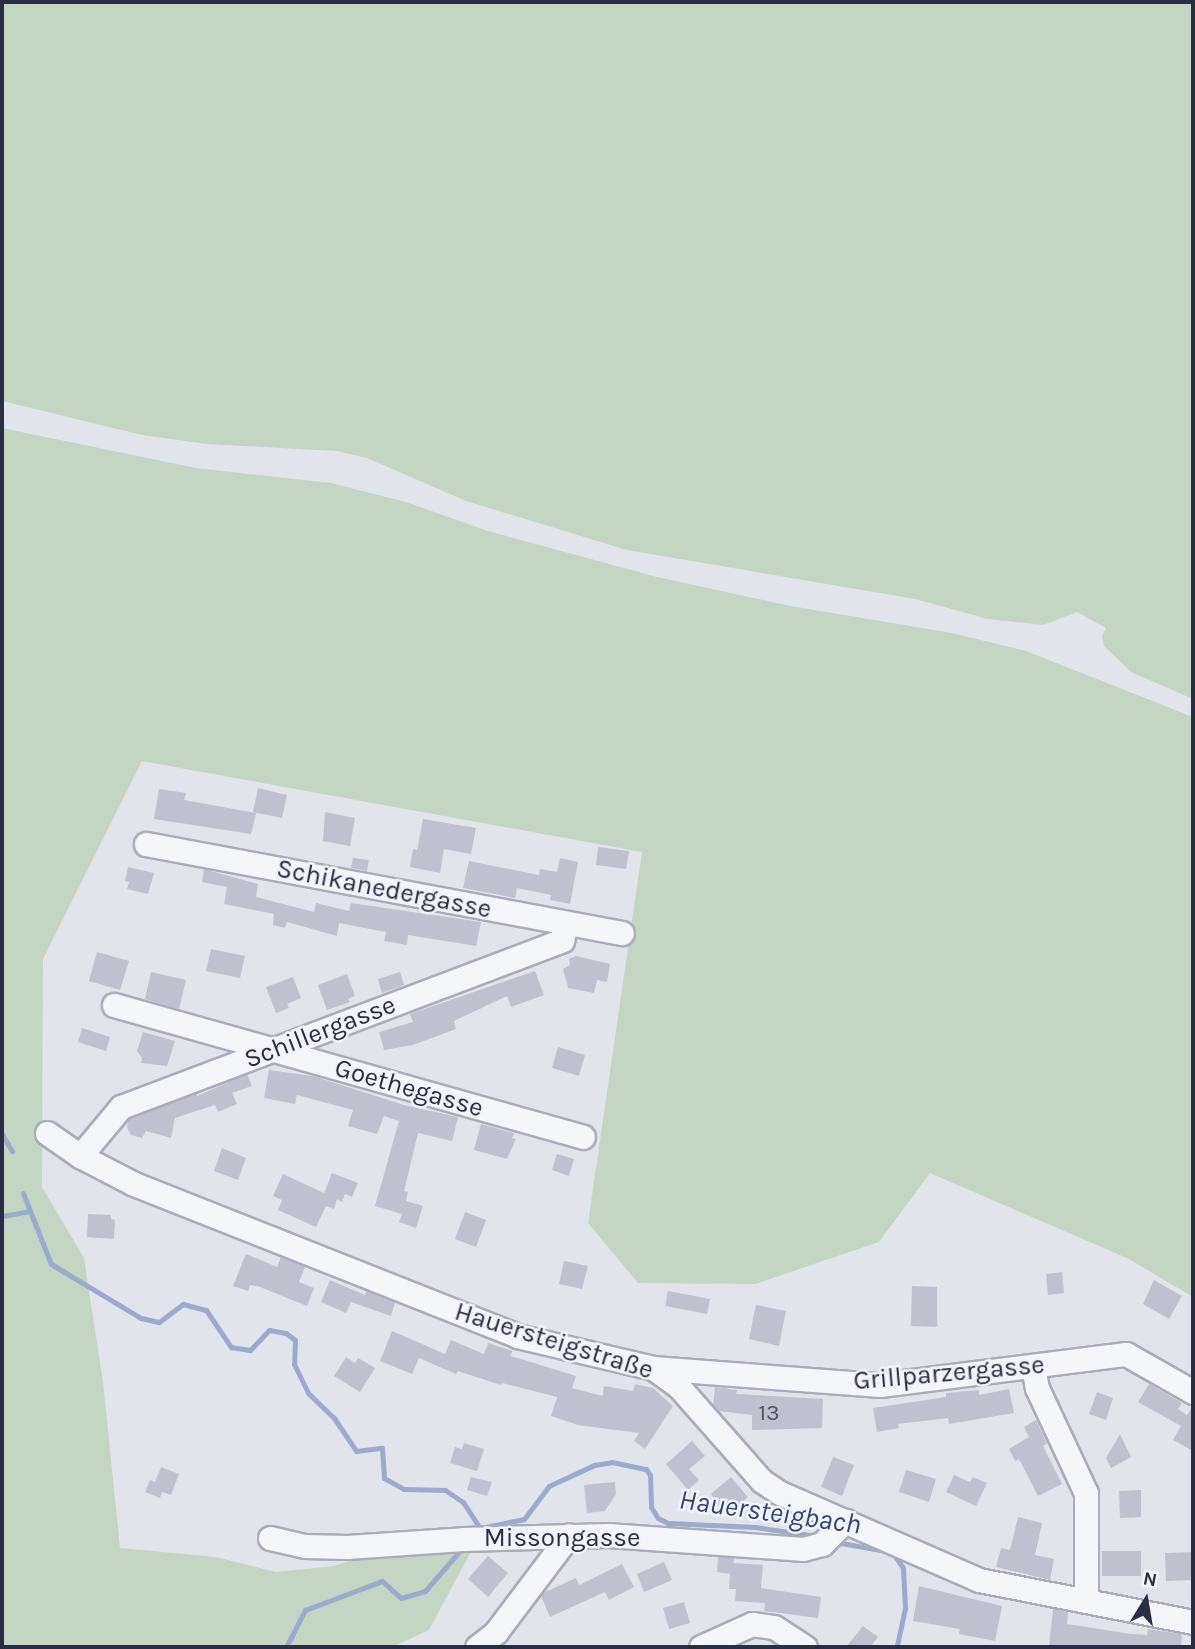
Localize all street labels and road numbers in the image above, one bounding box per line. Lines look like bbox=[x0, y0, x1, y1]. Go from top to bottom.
street label: Schikanedergasse bbox=[274, 853, 494, 925]
street label: Schillergasse bbox=[240, 989, 400, 1075]
street label: Goethegasse bbox=[331, 1052, 487, 1124]
street label: Hauersteigstraße bbox=[451, 1296, 657, 1386]
street label: Grillparzergasse bbox=[852, 1349, 1046, 1397]
street label: Missongasse bbox=[484, 1522, 640, 1554]

